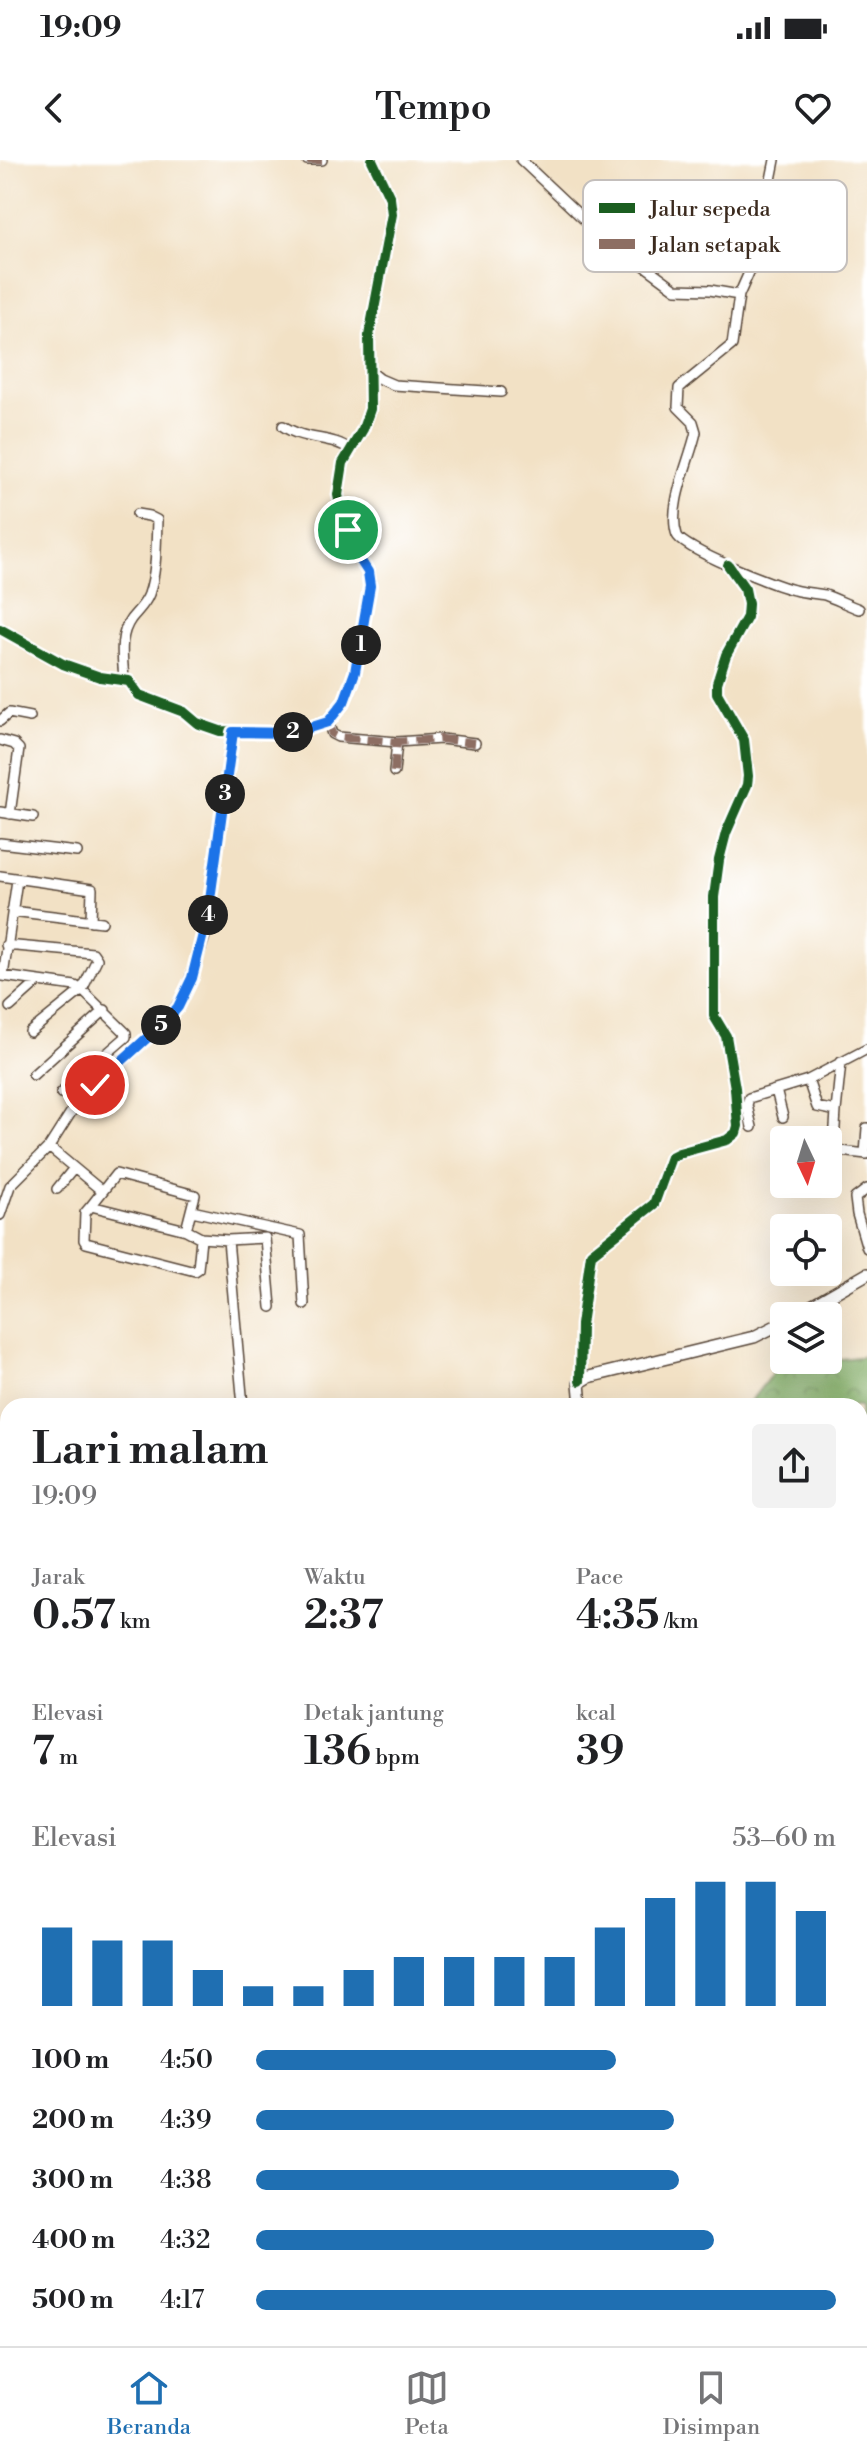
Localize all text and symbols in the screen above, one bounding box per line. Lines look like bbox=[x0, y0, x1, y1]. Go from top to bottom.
text: 19:09 bbox=[40, 9, 122, 47]
icon: back bbox=[32, 86, 76, 130]
text: Tempo bbox=[375, 86, 492, 131]
icon: heart bbox=[791, 86, 835, 130]
legend bbox=[583, 180, 847, 272]
text: Jalur sepeda bbox=[648, 196, 772, 223]
text: Jalan setapak bbox=[648, 232, 782, 259]
pin bbox=[314, 496, 382, 564]
icon: arrive bbox=[326, 508, 370, 552]
pin: 1 bbox=[341, 625, 381, 665]
text: 1 bbox=[356, 631, 366, 658]
pin: 2 bbox=[273, 712, 313, 752]
text: 2 bbox=[286, 718, 300, 745]
pin: 3 bbox=[205, 774, 245, 814]
text: 3 bbox=[218, 780, 232, 807]
pin: 4 bbox=[188, 895, 228, 935]
text: 4 bbox=[201, 901, 215, 928]
pin: 5 bbox=[141, 1005, 181, 1045]
text: 5 bbox=[154, 1011, 168, 1038]
pin bbox=[61, 1051, 129, 1119]
icon: check bbox=[73, 1063, 117, 1107]
north arrow bbox=[770, 1126, 842, 1198]
map controls bbox=[770, 1126, 842, 1374]
button: locate bbox=[770, 1214, 842, 1286]
button: layers bbox=[770, 1302, 842, 1374]
text: Lari malam bbox=[32, 1422, 268, 1477]
button: share bbox=[752, 1424, 836, 1508]
text: 19:09 bbox=[32, 1480, 97, 1512]
text: Jarak bbox=[32, 1564, 85, 1591]
text: Waktu bbox=[304, 1564, 366, 1591]
text: Pace bbox=[576, 1564, 623, 1591]
text: 0.57 bbox=[32, 1591, 116, 1641]
text: 2:37 bbox=[304, 1591, 384, 1641]
text: 4:35 bbox=[576, 1591, 659, 1641]
text: km bbox=[116, 1608, 151, 1635]
text: /km bbox=[659, 1608, 699, 1635]
text: Elevasi bbox=[32, 1700, 104, 1727]
text: Detak jantung bbox=[304, 1700, 444, 1727]
text: kcal bbox=[576, 1700, 616, 1727]
text: 7 bbox=[32, 1727, 54, 1777]
text: 136 bbox=[304, 1727, 371, 1777]
text: 39 bbox=[576, 1727, 624, 1777]
text: m bbox=[54, 1744, 78, 1771]
text: bpm bbox=[371, 1744, 420, 1771]
text: Elevasi bbox=[32, 1822, 117, 1854]
text: 53–60 m bbox=[732, 1822, 836, 1854]
text: 100 m bbox=[32, 2044, 109, 2076]
text: 4:50 bbox=[160, 2044, 213, 2076]
text: 200 m bbox=[32, 2104, 114, 2136]
text: 4:39 bbox=[160, 2104, 211, 2136]
text: 300 m bbox=[32, 2164, 113, 2196]
text: 4:38 bbox=[160, 2164, 212, 2196]
text: 400 m bbox=[32, 2224, 115, 2256]
text: 4:32 bbox=[160, 2224, 211, 2256]
text: 500 m bbox=[32, 2284, 114, 2316]
text: 4:17 bbox=[160, 2284, 204, 2316]
tab: Beranda bbox=[107, 2366, 191, 2441]
tab: Peta bbox=[405, 2366, 449, 2441]
tab: Disimpan bbox=[663, 2366, 760, 2441]

